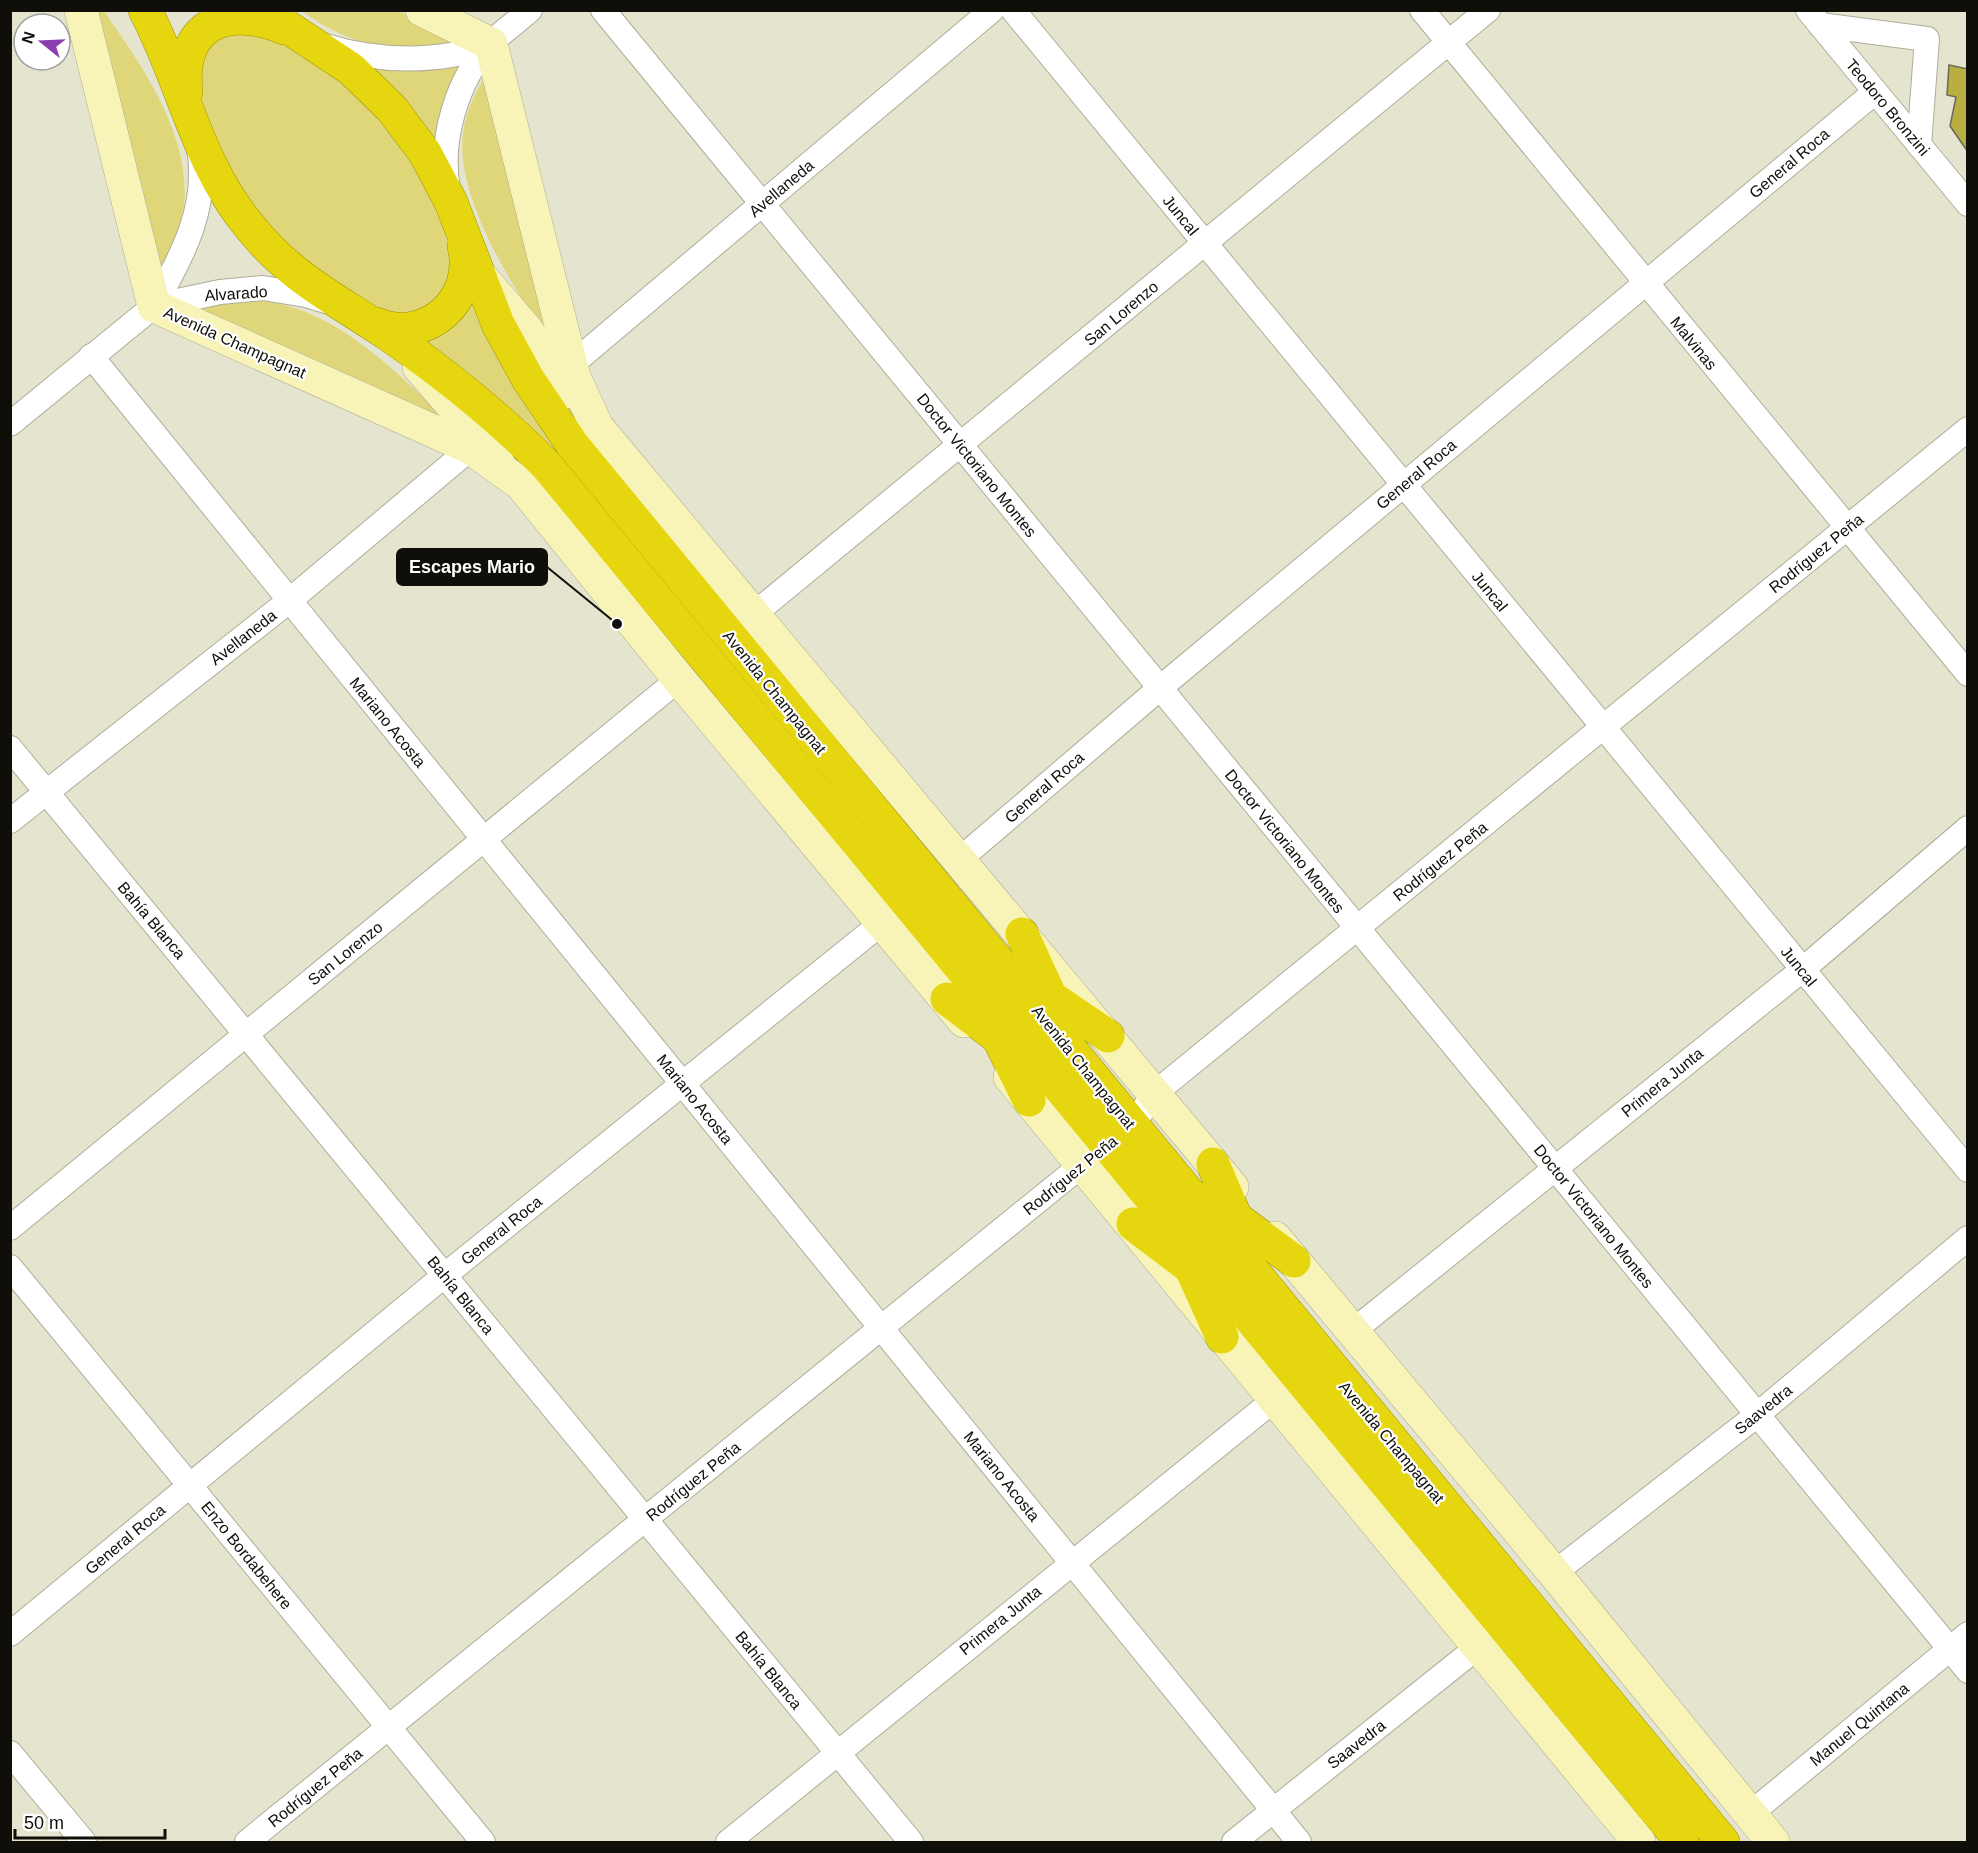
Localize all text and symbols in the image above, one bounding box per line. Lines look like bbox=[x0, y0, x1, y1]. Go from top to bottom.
north arrow bbox=[12, 12, 72, 72]
text: N bbox=[18, 29, 38, 46]
street label: Teodoro Bronzini bbox=[1843, 56, 1933, 159]
street label: General Roca bbox=[1746, 125, 1833, 202]
street label: Avellaneda bbox=[746, 156, 817, 220]
street label: Juncal bbox=[1159, 192, 1202, 239]
street label: San Lorenzo bbox=[1081, 278, 1162, 349]
street label: Alvarado bbox=[204, 283, 268, 304]
street label: Avenida Champagnat bbox=[161, 303, 309, 382]
street label: Malvinas bbox=[1667, 313, 1720, 373]
street label: Doctor Victoriano Montes bbox=[914, 390, 1040, 540]
street label: General Roca bbox=[1373, 436, 1460, 513]
street label: Rodríguez Peña bbox=[1766, 510, 1867, 596]
callout: Escapes Mario bbox=[397, 549, 547, 585]
text: Escapes Mario bbox=[409, 557, 535, 577]
street label: Juncal bbox=[1468, 568, 1511, 615]
street label: Avellaneda bbox=[207, 606, 280, 668]
street label: Avenida Champagnat bbox=[720, 627, 830, 758]
street label: Mariano Acosta bbox=[346, 674, 429, 771]
street label: General Roca bbox=[1001, 749, 1087, 826]
street label: Doctor Victoriano Montes bbox=[1222, 766, 1348, 916]
street label: Rodríguez Peña bbox=[1390, 818, 1491, 904]
street label: Bahía Blanca bbox=[115, 878, 189, 962]
street label: San Lorenzo bbox=[305, 918, 386, 989]
street label: Juncal bbox=[1777, 943, 1820, 990]
street label: Avenida Champagnat bbox=[1029, 1002, 1139, 1133]
street label: Primera Junta bbox=[1618, 1044, 1706, 1120]
street label: Mariano Acosta bbox=[653, 1051, 736, 1148]
street label: Rodríguez Peña bbox=[1020, 1132, 1121, 1218]
street label: Doctor Victoriano Montes bbox=[1531, 1141, 1657, 1291]
street label: General Roca bbox=[458, 1193, 545, 1268]
street label: Bahía Blanca bbox=[424, 1253, 497, 1338]
street label: Avenida Champagnat bbox=[1336, 1378, 1448, 1507]
street label: Saavedra bbox=[1731, 1381, 1795, 1438]
street label: Mariano Acosta bbox=[960, 1428, 1043, 1525]
street label: Rodríguez Peña bbox=[643, 1438, 744, 1524]
street label: Enzo Bordabehere bbox=[198, 1498, 295, 1613]
street label: General Roca bbox=[82, 1501, 169, 1578]
street label: Primera Junta bbox=[956, 1582, 1044, 1658]
street label: Bahía Blanca bbox=[732, 1628, 805, 1713]
street label: Manuel Quintana bbox=[1807, 1679, 1912, 1769]
street label: Saavedra bbox=[1324, 1717, 1389, 1772]
street label: Rodríguez Peña bbox=[265, 1744, 366, 1830]
scale bar bbox=[15, 1802, 165, 1840]
text: 50 m bbox=[24, 1813, 64, 1833]

